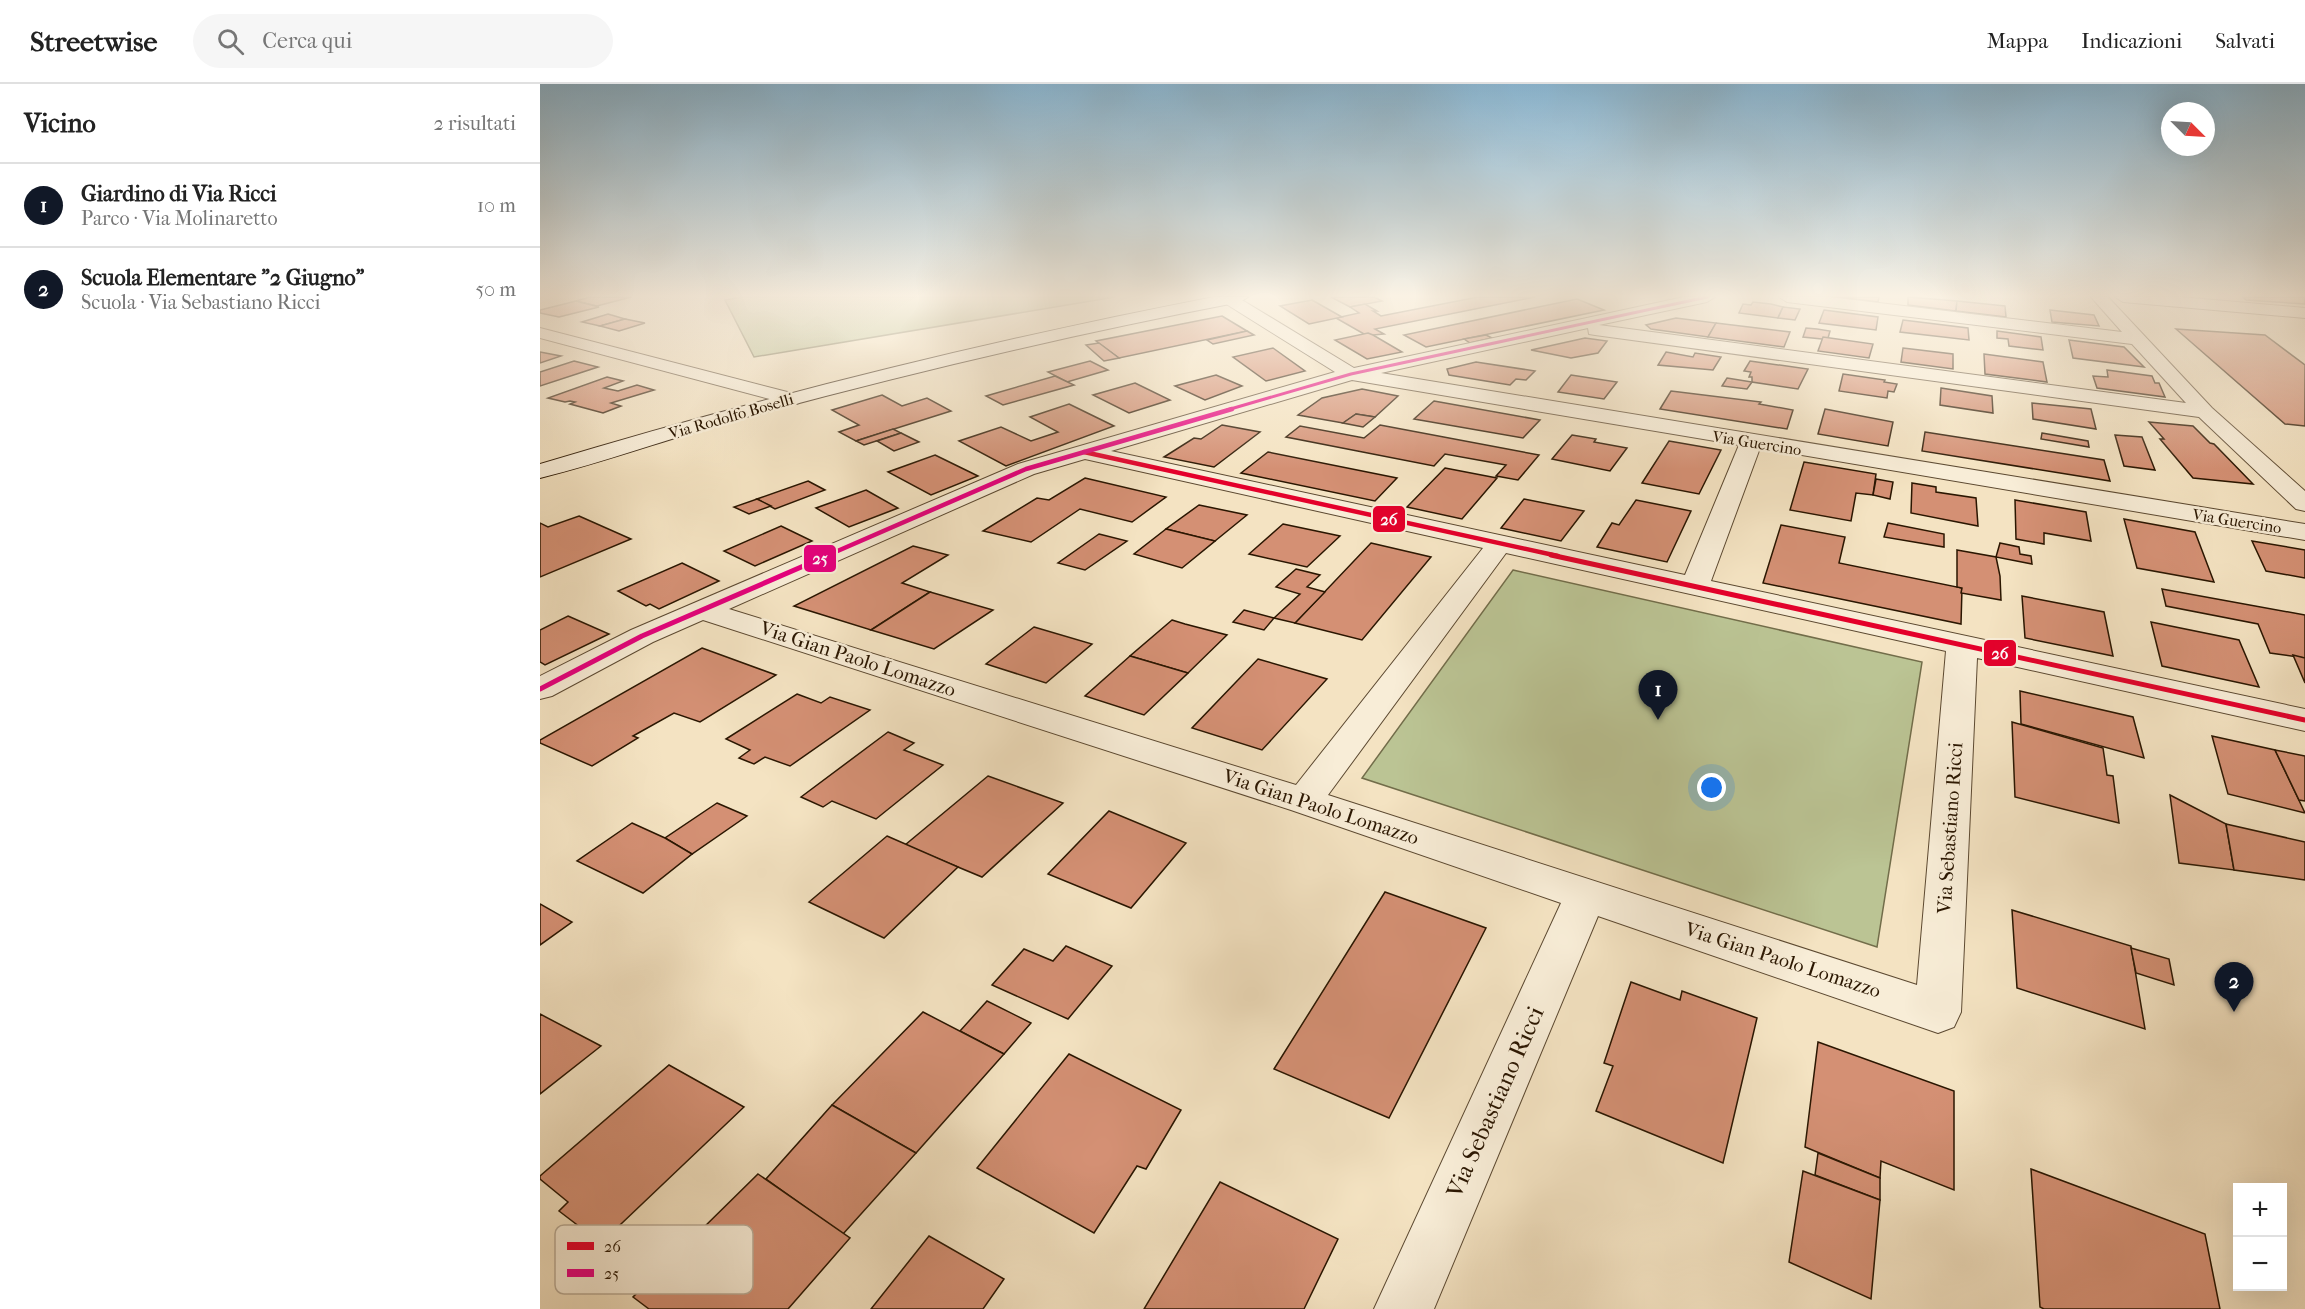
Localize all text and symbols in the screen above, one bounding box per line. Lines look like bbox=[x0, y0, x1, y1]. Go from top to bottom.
search box bbox=[193, 14, 613, 68]
text: Streetwise bbox=[30, 25, 157, 58]
icon: search bbox=[214, 25, 247, 58]
text: Cerca qui bbox=[262, 28, 352, 54]
text: Mappa bbox=[1987, 29, 2048, 53]
text: Indicazioni bbox=[2081, 29, 2182, 53]
text: Salvati bbox=[2215, 29, 2275, 53]
north arrow bbox=[2161, 102, 2215, 156]
text: Vicino bbox=[24, 108, 96, 139]
text: 2 risultati bbox=[433, 112, 516, 135]
text: Giardino di Via Ricci bbox=[81, 181, 276, 207]
text: 1 bbox=[40, 194, 47, 217]
text: 10 m bbox=[477, 194, 516, 217]
text: Parco · Via Molinaretto bbox=[81, 207, 278, 230]
text: Scuola Elementare "2 Giugno" bbox=[81, 265, 364, 291]
text: 2 bbox=[38, 278, 49, 301]
text: 50 m bbox=[475, 278, 516, 301]
text: Scuola · Via Sebastiano Ricci bbox=[81, 291, 321, 314]
street label: Via Rodolfo Boselli bbox=[665, 389, 796, 443]
street label: Via Guercino bbox=[1710, 426, 1803, 459]
street label: Via Guercino bbox=[2190, 504, 2283, 537]
line badge: 26 bbox=[1372, 505, 1406, 533]
text: 26 bbox=[1381, 510, 1398, 529]
line badge: 25 bbox=[803, 544, 837, 573]
text: 25 bbox=[812, 549, 828, 568]
street label: Via Gian Paolo Lomazzo bbox=[756, 616, 959, 702]
line badge: 26 bbox=[1983, 639, 2017, 667]
text: 26 bbox=[1992, 644, 2009, 663]
pin: 1 bbox=[1638, 670, 1678, 720]
street label: Via Sebastiano Ricci bbox=[1932, 741, 1967, 915]
street label: Via Gian Paolo Lomazzo bbox=[1219, 764, 1422, 850]
your location bbox=[1697, 773, 1726, 802]
street label: Via Gian Paolo Lomazzo bbox=[1681, 917, 1884, 1003]
pin: 2 bbox=[2214, 962, 2254, 1012]
street label: Via Sebastiano Ricci bbox=[1440, 1002, 1550, 1203]
map controls bbox=[2233, 1183, 2287, 1291]
button: + bbox=[2233, 1183, 2287, 1237]
legend bbox=[555, 1225, 753, 1294]
text: 26 bbox=[604, 1237, 621, 1256]
button: − bbox=[2233, 1237, 2287, 1291]
text: 25 bbox=[604, 1264, 619, 1283]

